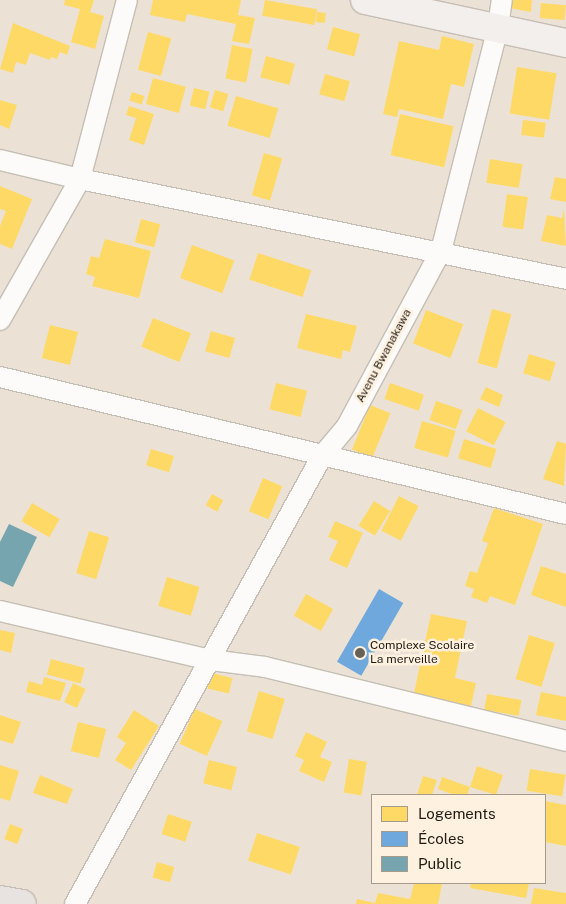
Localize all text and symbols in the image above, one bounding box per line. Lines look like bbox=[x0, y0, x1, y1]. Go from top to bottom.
street label: Avenu Bwanakawa bbox=[353, 307, 415, 405]
place label: Complexe Scolaire La merveille bbox=[370, 639, 474, 667]
marker: Complexe Scolaire La merveille bbox=[354, 647, 366, 659]
legend bbox=[371, 794, 546, 884]
text: Logements bbox=[418, 805, 496, 822]
text: Écoles bbox=[418, 830, 464, 847]
text: Public bbox=[418, 855, 462, 872]

